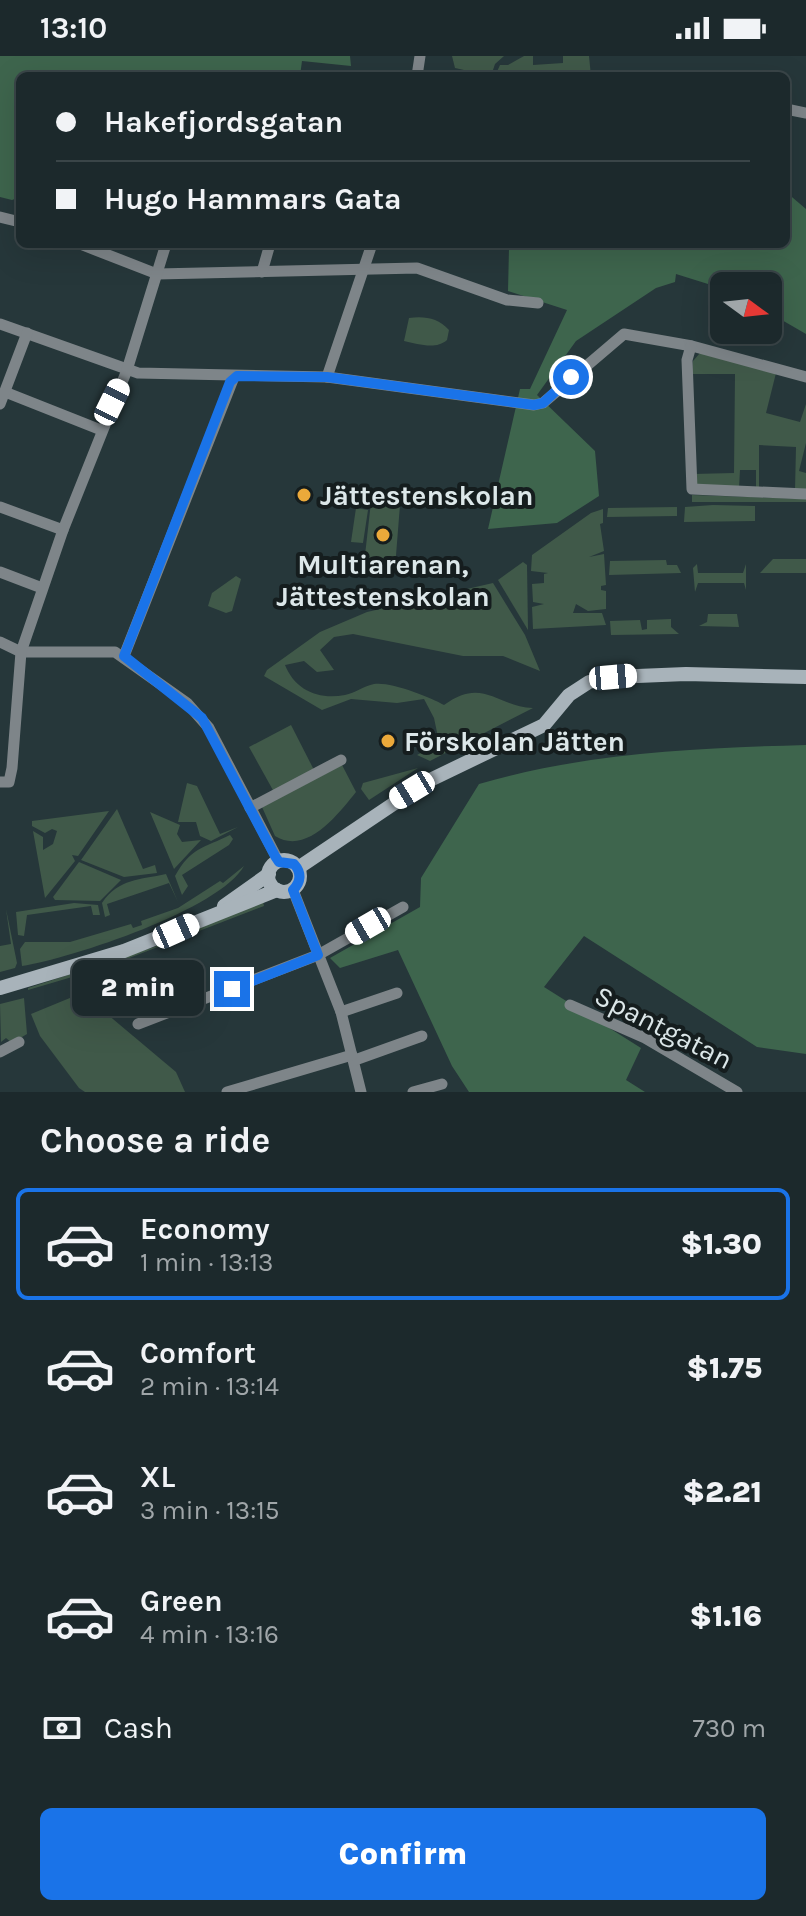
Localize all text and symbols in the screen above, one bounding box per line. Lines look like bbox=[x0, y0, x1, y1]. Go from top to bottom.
text: 13:10 bbox=[40, 10, 107, 46]
text: Hakefjordsgatan bbox=[104, 104, 343, 140]
text: Hugo Hammars Gata bbox=[104, 181, 402, 217]
north arrow bbox=[710, 272, 782, 344]
map controls bbox=[710, 272, 782, 344]
route start bbox=[553, 359, 589, 395]
car bbox=[91, 375, 133, 429]
place label: Jättestenskolan bbox=[320, 479, 533, 512]
marker: Jättestenskolan bbox=[295, 486, 313, 504]
marker: Multiarenan, Jättestenskolan bbox=[374, 526, 392, 544]
place label: Multiarenan, Jättestenskolan bbox=[276, 548, 490, 613]
car bbox=[588, 663, 638, 691]
place label: Förskolan Jätten bbox=[404, 725, 625, 758]
marker: Förskolan Jätten bbox=[379, 732, 397, 750]
car bbox=[385, 767, 439, 813]
car bbox=[341, 904, 395, 948]
car bbox=[149, 910, 203, 952]
callout: 2 min bbox=[72, 961, 204, 1017]
route end bbox=[214, 971, 250, 1007]
text: 2 min bbox=[101, 972, 175, 1003]
street label: Spantgatan bbox=[589, 979, 738, 1076]
text: Choose a ride bbox=[40, 1119, 270, 1161]
icon: car bbox=[44, 1208, 116, 1280]
text: Economy bbox=[140, 1211, 270, 1247]
text: $1.30 bbox=[681, 1226, 762, 1262]
text: 1 min · 13:13 bbox=[140, 1247, 273, 1278]
icon: car bbox=[44, 1332, 116, 1404]
text: Comfort bbox=[140, 1335, 256, 1371]
text: $1.75 bbox=[687, 1350, 762, 1386]
text: 2 min · 13:14 bbox=[140, 1371, 279, 1402]
icon: car bbox=[44, 1456, 116, 1528]
text: XL bbox=[140, 1459, 175, 1495]
text: $2.21 bbox=[682, 1474, 762, 1510]
text: 3 min · 13:15 bbox=[140, 1495, 280, 1526]
icon: car bbox=[44, 1580, 116, 1652]
text: Green bbox=[140, 1583, 223, 1619]
text: $1.16 bbox=[690, 1598, 762, 1634]
text: 4 min · 13:16 bbox=[140, 1619, 279, 1650]
icon: cash bbox=[40, 1706, 84, 1750]
text: Cash bbox=[104, 1710, 173, 1746]
text: 730 m bbox=[693, 1713, 766, 1744]
button: Confirm bbox=[40, 1808, 766, 1900]

